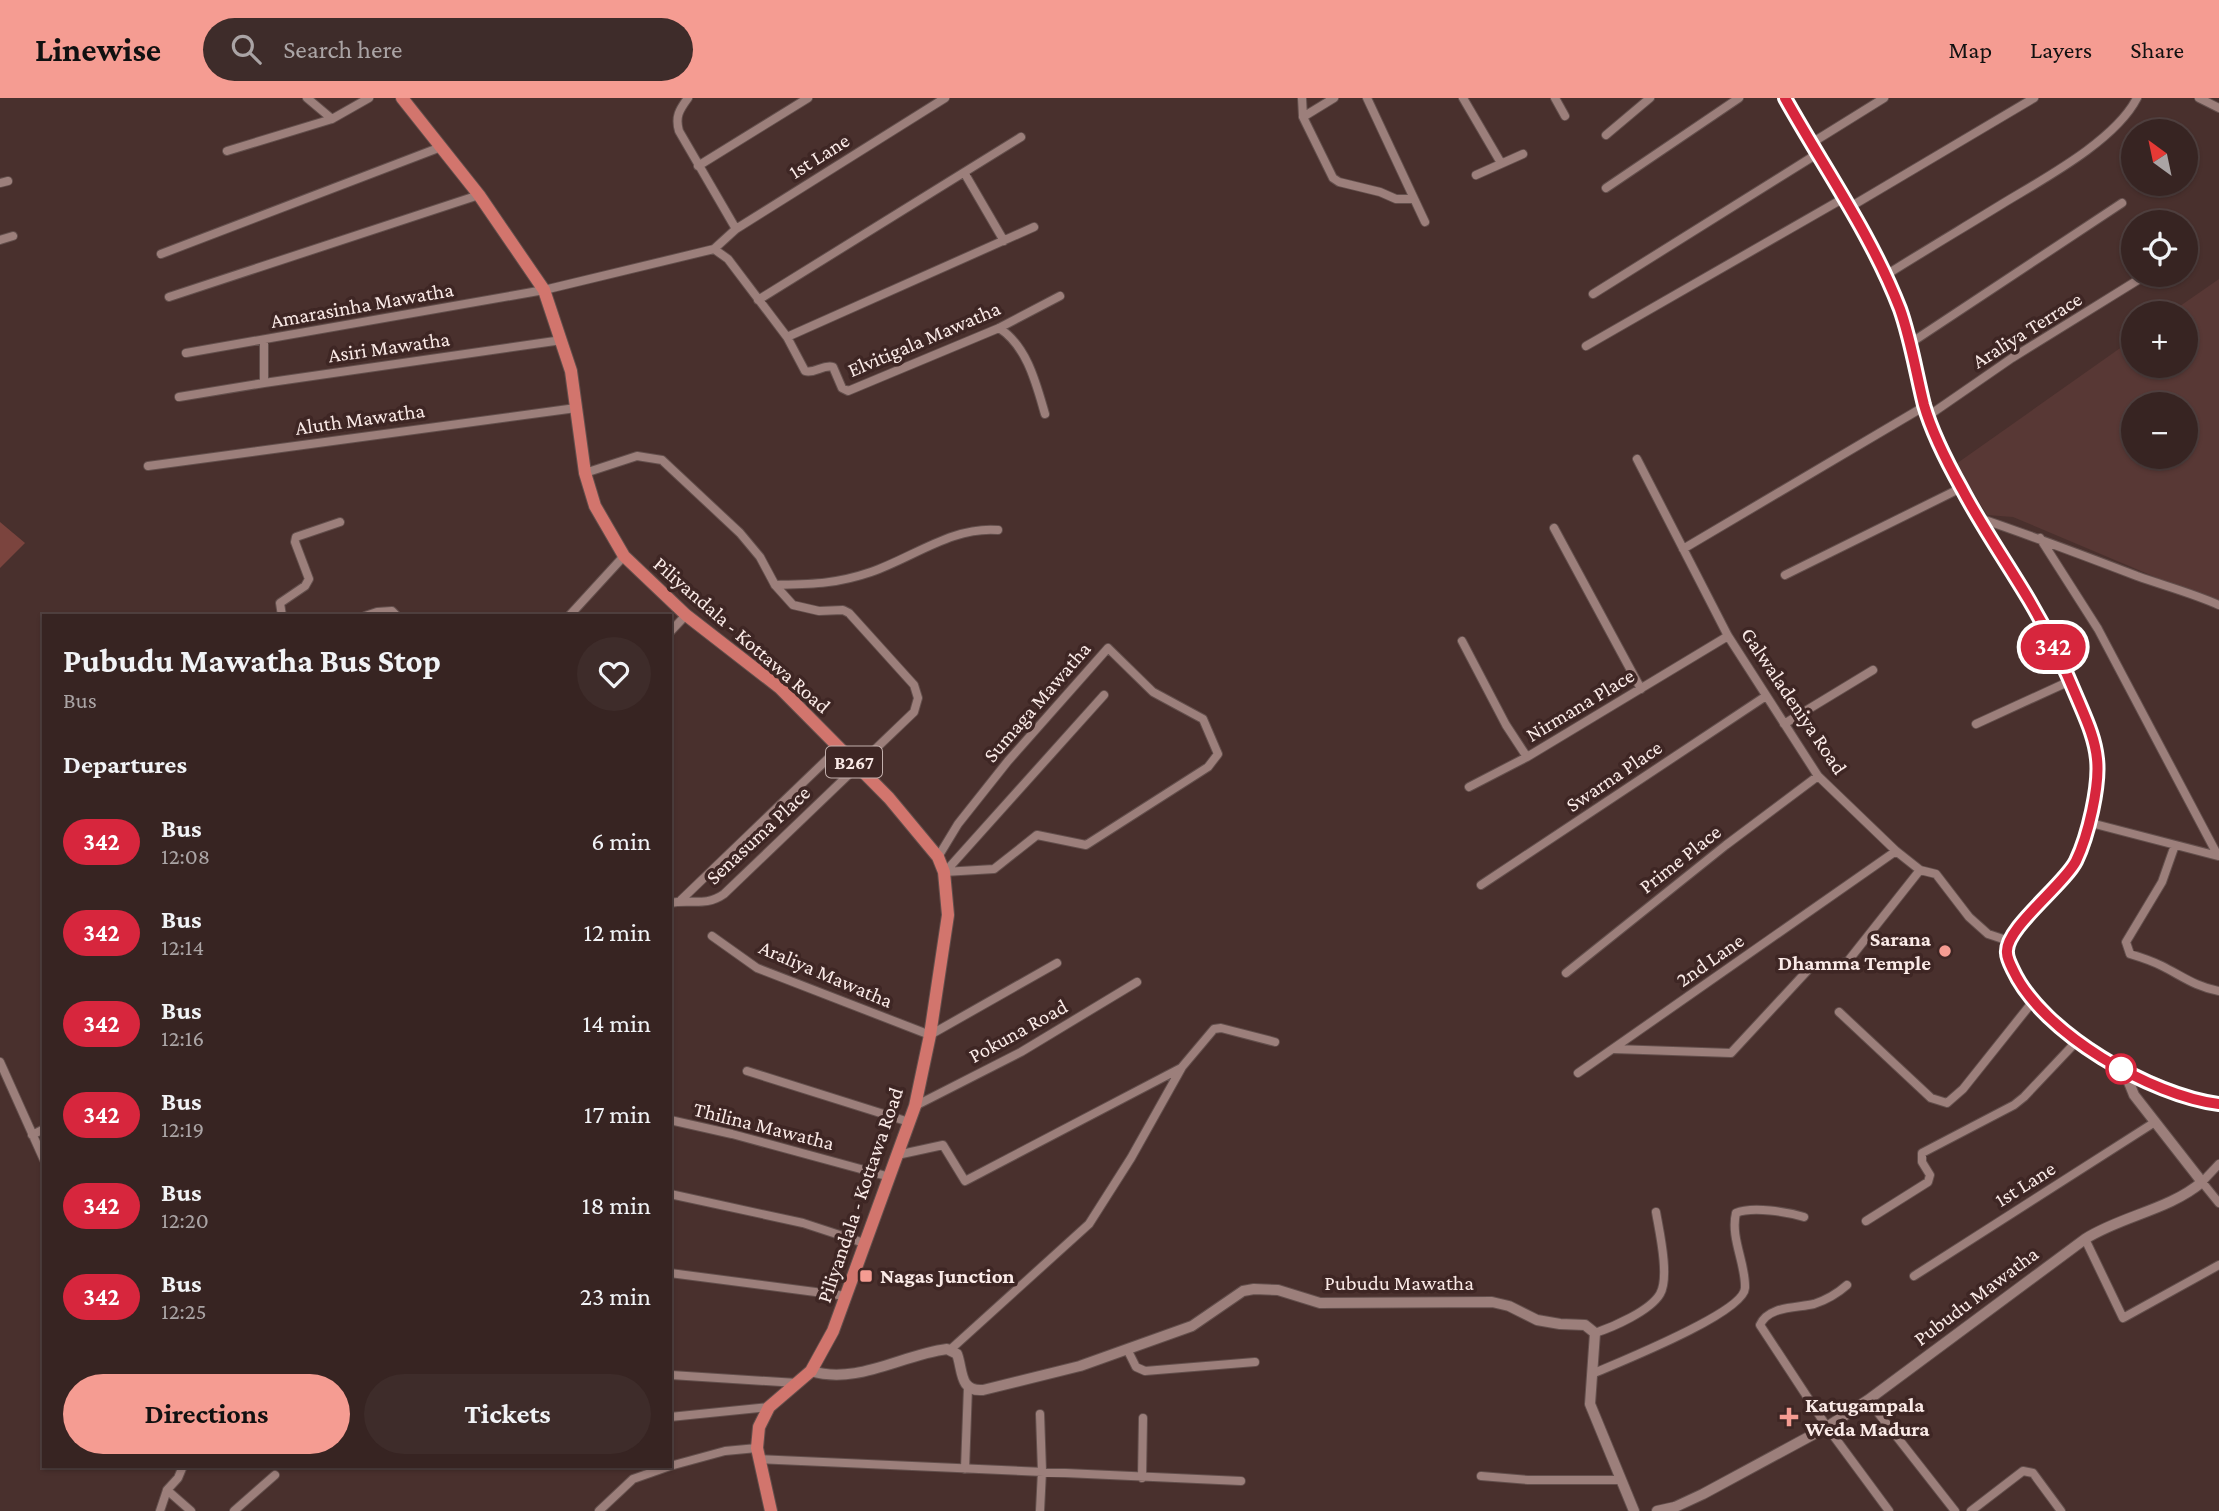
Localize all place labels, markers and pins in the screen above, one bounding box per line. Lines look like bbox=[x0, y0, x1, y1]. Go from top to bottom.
place label: Sarana Dhamma Temple bbox=[1778, 927, 1932, 975]
marker: Sarana Dhamma Temple bbox=[1937, 943, 1953, 959]
unlabelled marker bbox=[2106, 1054, 2136, 1084]
place label: Nagas Junction bbox=[880, 1264, 1015, 1288]
marker: Nagas Junction bbox=[858, 1268, 874, 1284]
place label: Katugampala Weda Madura bbox=[1804, 1393, 1930, 1441]
marker: Katugampala Weda Madura bbox=[1779, 1407, 1799, 1427]

